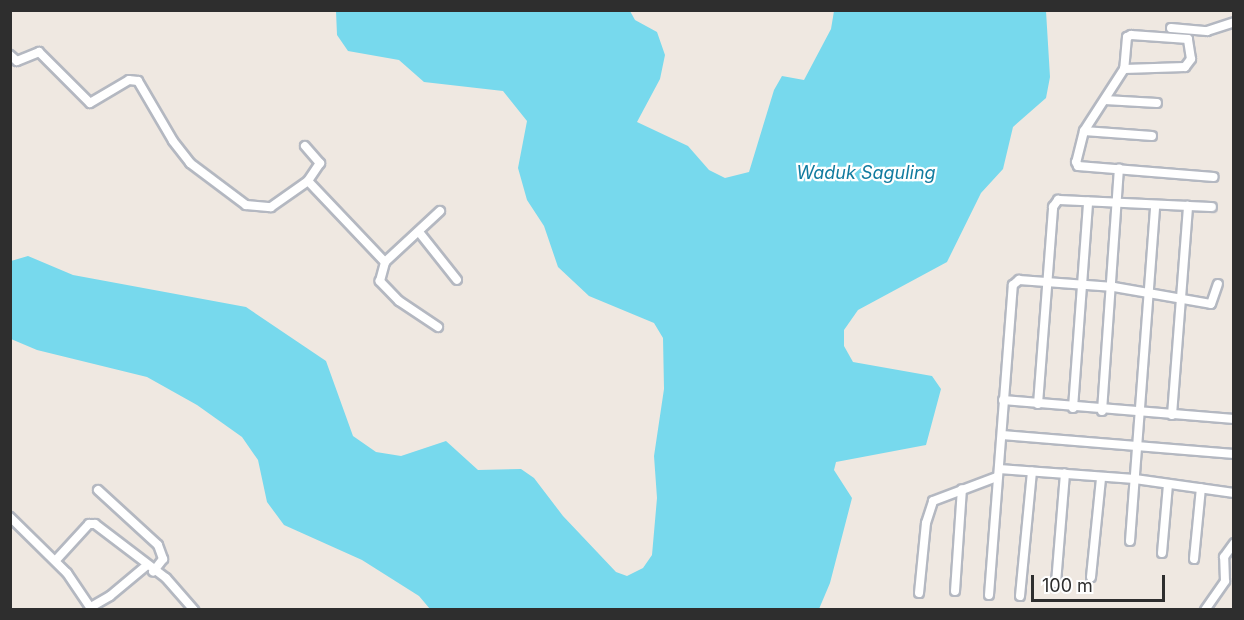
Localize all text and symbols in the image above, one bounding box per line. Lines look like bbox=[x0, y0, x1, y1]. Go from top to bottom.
water label: Waduk Saguling bbox=[796, 162, 936, 184]
scale bar bbox=[1034, 563, 1168, 601]
text: 100 m bbox=[1042, 575, 1093, 596]

